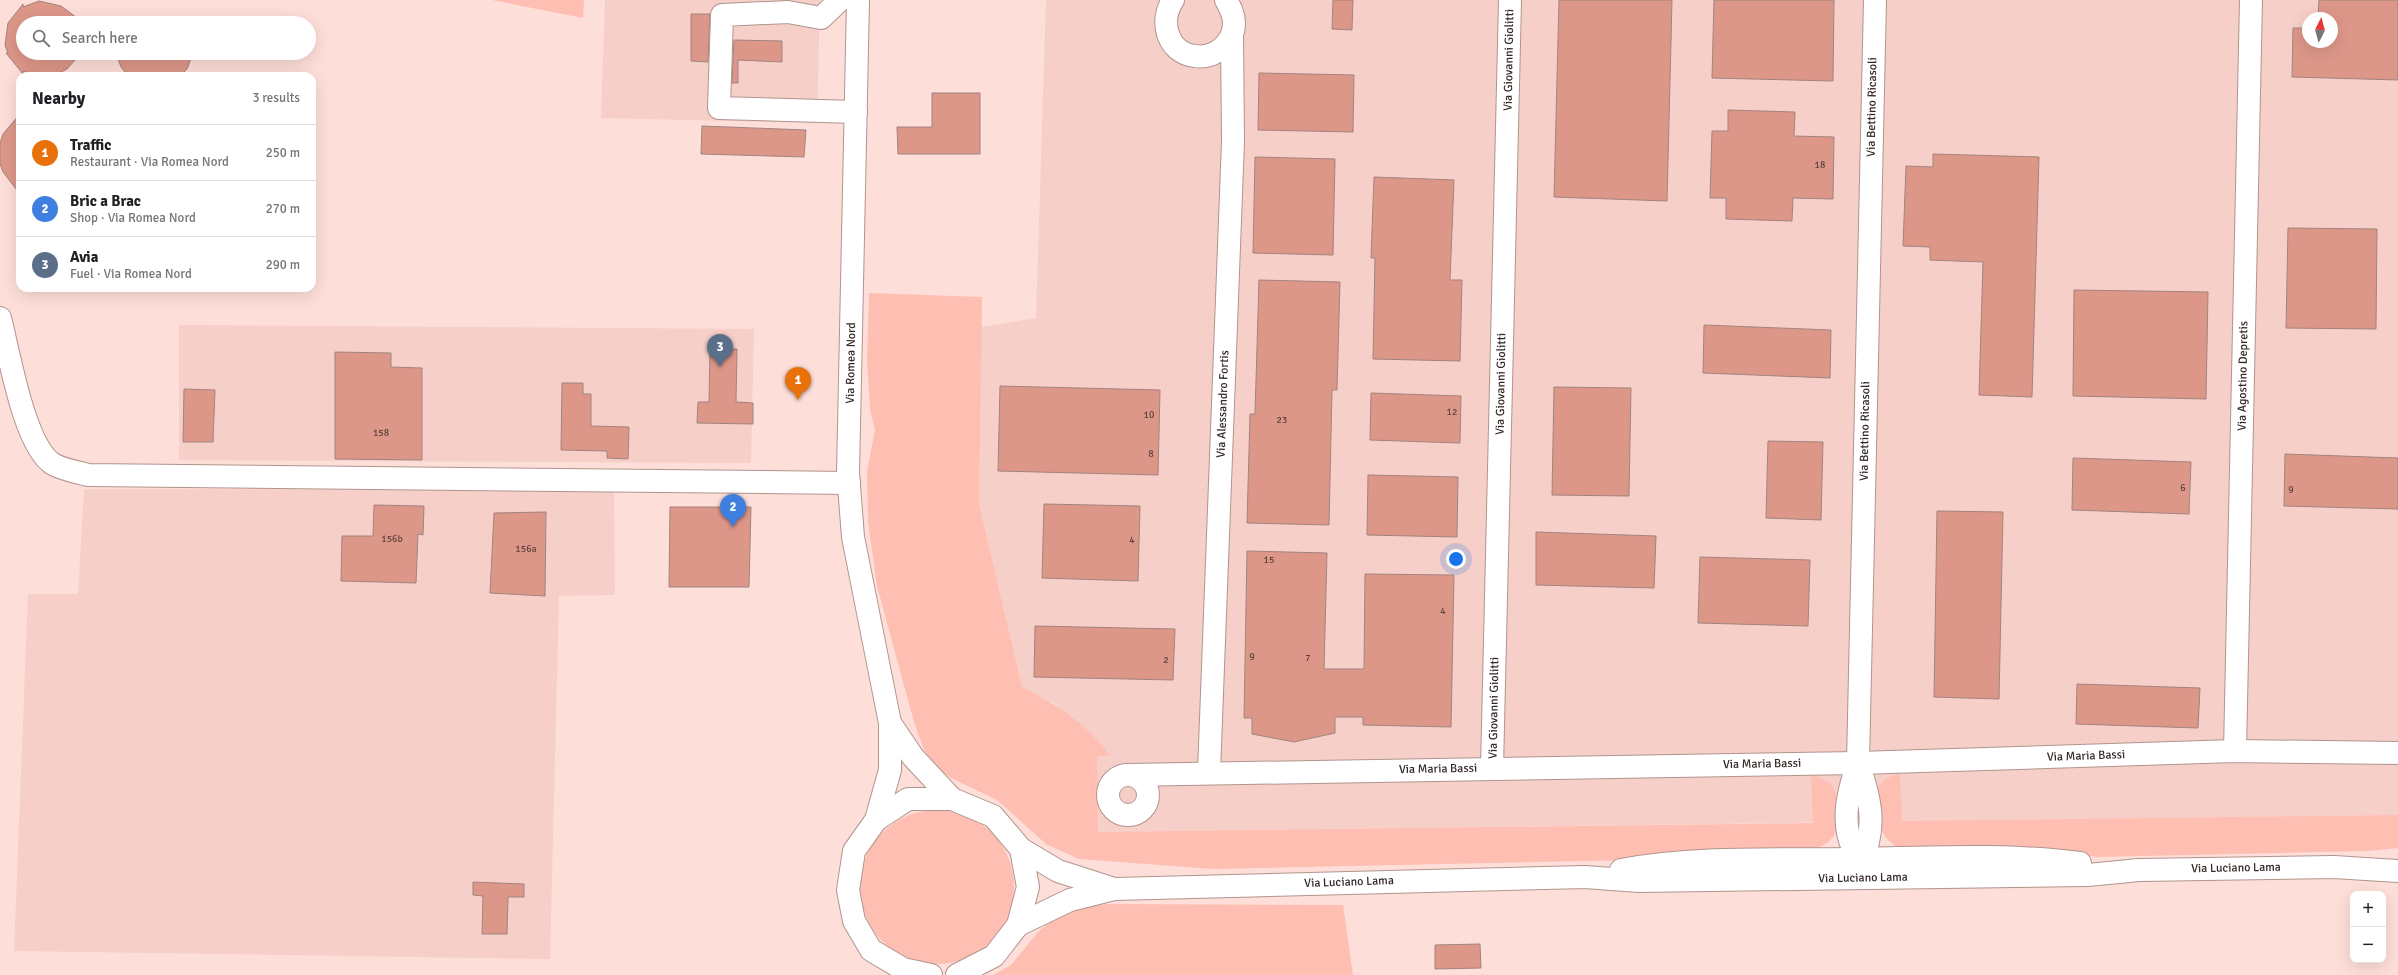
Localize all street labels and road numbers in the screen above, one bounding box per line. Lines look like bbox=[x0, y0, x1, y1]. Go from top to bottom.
street label: Via Giovanni Giolitti bbox=[1501, 9, 1517, 111]
street label: Via Bettino Ricasoli bbox=[1864, 57, 1880, 157]
street label: Via Agostino Depretis bbox=[2235, 321, 2251, 431]
street label: Via Romea Nord bbox=[843, 322, 859, 404]
street label: Via Giovanni Giolitti bbox=[1493, 333, 1509, 435]
street label: Via Alessandro Fortis bbox=[1214, 350, 1232, 458]
street label: Via Bettino Ricasoli bbox=[1857, 381, 1873, 481]
street label: Via Giovanni Giolitti bbox=[1486, 657, 1502, 759]
street label: Via Maria Bassi bbox=[2047, 747, 2125, 765]
street label: Via Maria Bassi bbox=[1723, 756, 1801, 772]
street label: Via Maria Bassi bbox=[1399, 761, 1477, 777]
street label: Via Luciano Lama bbox=[2191, 860, 2281, 876]
street label: Via Luciano Lama bbox=[1818, 870, 1908, 886]
street label: Via Luciano Lama bbox=[1304, 873, 1394, 891]

